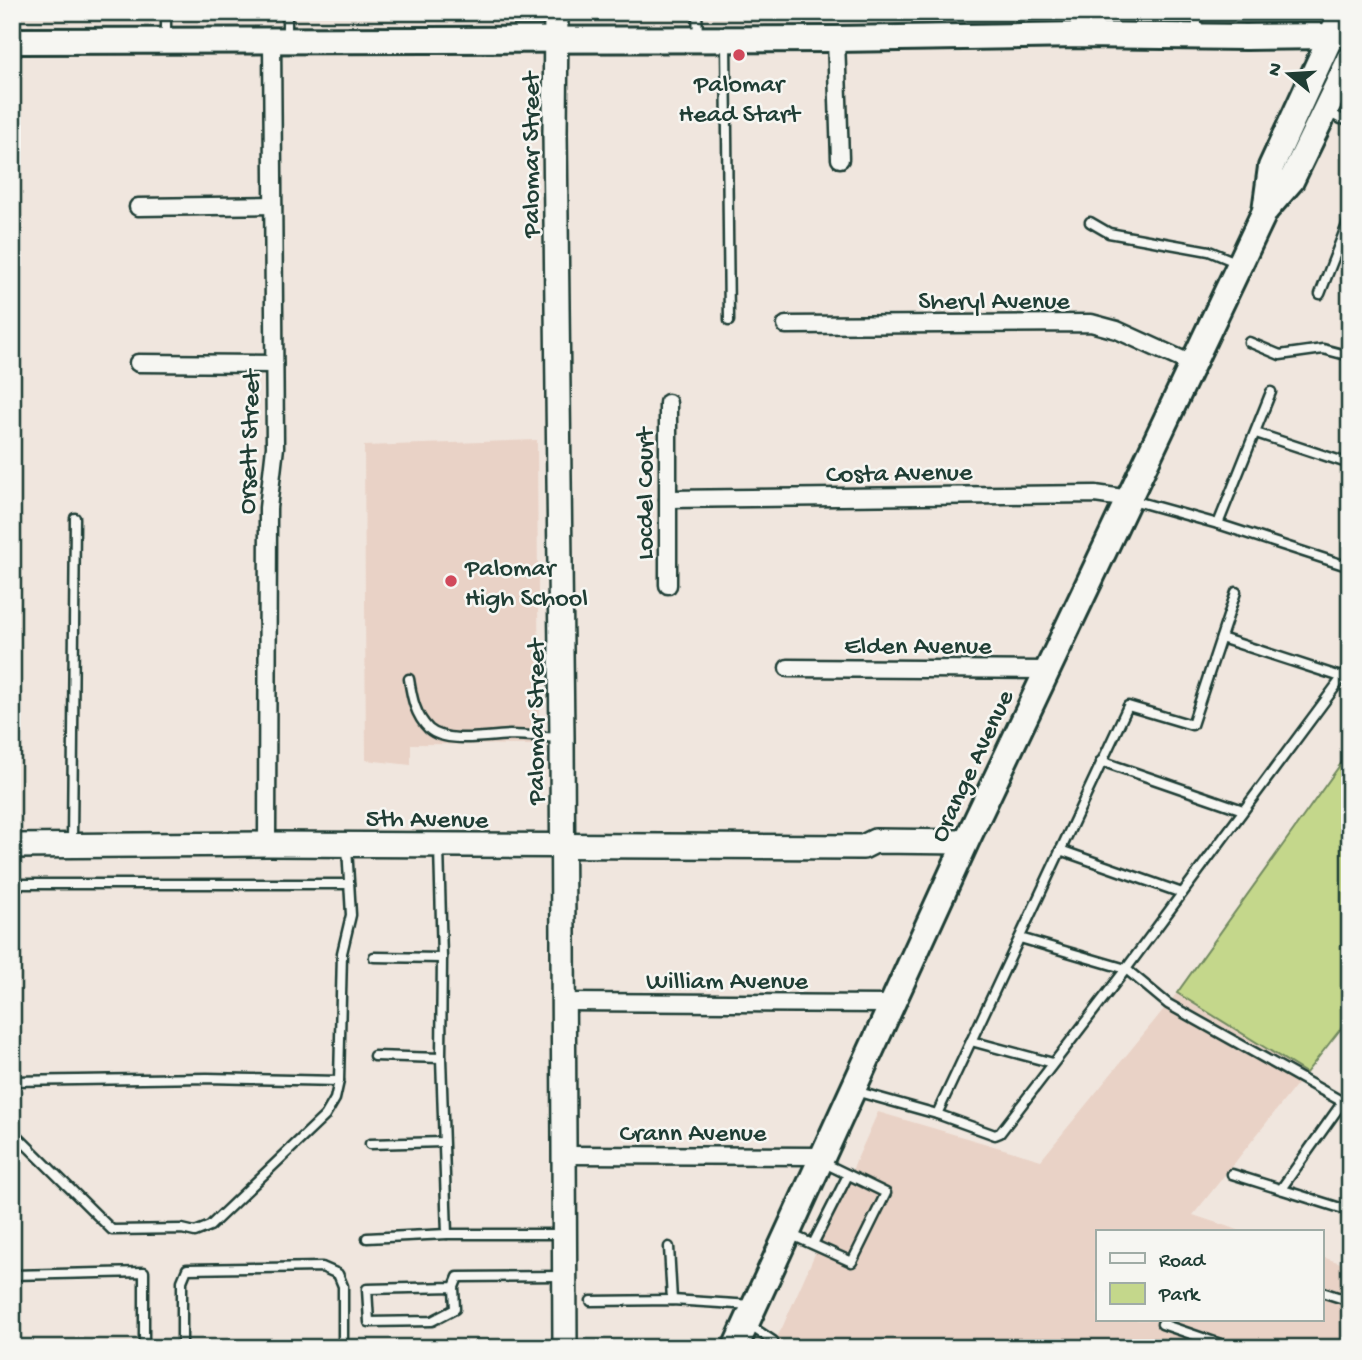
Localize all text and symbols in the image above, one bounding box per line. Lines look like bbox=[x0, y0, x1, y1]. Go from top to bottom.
north arrow bbox=[1254, 38, 1324, 108]
marker: Palomar Head Start bbox=[731, 47, 747, 63]
text: N bbox=[1263, 60, 1289, 79]
street label: Palomar Street bbox=[518, 70, 549, 239]
place label: Palomar Head Start bbox=[678, 71, 802, 132]
street label: Sheryl Avenue bbox=[918, 288, 1070, 319]
street label: Orsett Street bbox=[233, 367, 270, 515]
street label: Locdel Court bbox=[632, 426, 663, 560]
street label: Costa Avenue bbox=[826, 459, 973, 492]
place label: Palomar High School bbox=[464, 555, 588, 616]
marker: Palomar High School bbox=[443, 573, 459, 589]
street label: Elden Avenue bbox=[844, 633, 992, 664]
street label: Palomar Street bbox=[523, 637, 554, 806]
street label: Orange Avenue bbox=[925, 685, 1023, 848]
street label: 5th Avenue bbox=[365, 805, 489, 838]
street label: William Avenue bbox=[646, 968, 809, 999]
street label: Crann Avenue bbox=[620, 1120, 767, 1151]
legend bbox=[1096, 1230, 1324, 1322]
text: Road bbox=[1159, 1250, 1207, 1275]
text: Park bbox=[1158, 1284, 1202, 1309]

